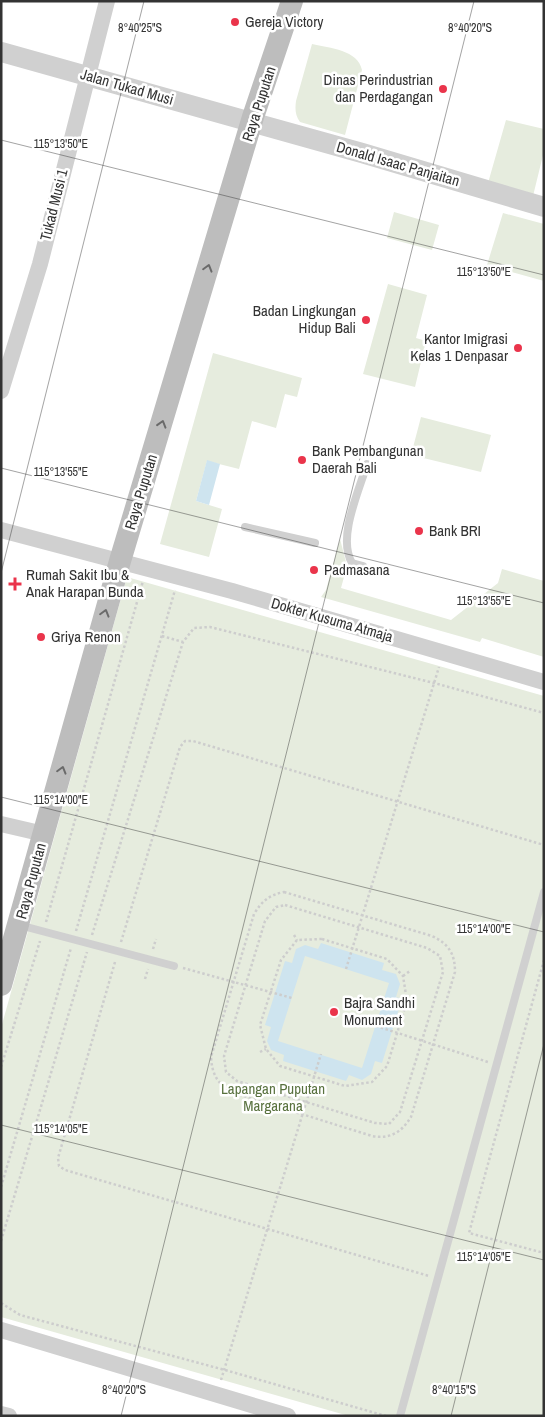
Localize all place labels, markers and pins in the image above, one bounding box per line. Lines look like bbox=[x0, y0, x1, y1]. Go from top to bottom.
place label: Gereja Victory bbox=[245, 11, 324, 32]
marker: Gereja Victory bbox=[229, 16, 241, 28]
place label: Dinas Perindustrian dan Perdagangan bbox=[324, 69, 433, 107]
marker: Dinas Perindustrian dan Perdagangan bbox=[437, 83, 449, 95]
place label: Badan Lingkungan Hidup Bali bbox=[253, 300, 356, 338]
marker: Badan Lingkungan Hidup Bali bbox=[360, 314, 372, 326]
place label: Kantor Imigrasi Kelas 1 Denpasar bbox=[410, 328, 508, 366]
marker: Kantor Imigrasi Kelas 1 Denpasar bbox=[512, 342, 524, 354]
place label: Bank Pembangunan Daerah Bali bbox=[312, 440, 423, 478]
marker: Bank Pembangunan Daerah Bali bbox=[296, 454, 308, 466]
place label: Bank BRI bbox=[429, 520, 481, 541]
marker: Bank BRI bbox=[413, 525, 425, 537]
place label: Padmasana bbox=[324, 559, 390, 580]
place label: Rumah Sakit Ibu & Anak Harapan Bunda bbox=[25, 564, 144, 602]
marker: Padmasana bbox=[308, 564, 320, 576]
marker: Rumah Sakit Ibu & Anak Harapan Bunda bbox=[8, 577, 22, 591]
place label: Griya Renon bbox=[51, 626, 121, 647]
marker: Griya Renon bbox=[35, 631, 47, 643]
place label: Bajra Sandhi Monument bbox=[344, 992, 415, 1030]
marker: Bajra Sandhi Monument bbox=[328, 1006, 340, 1018]

